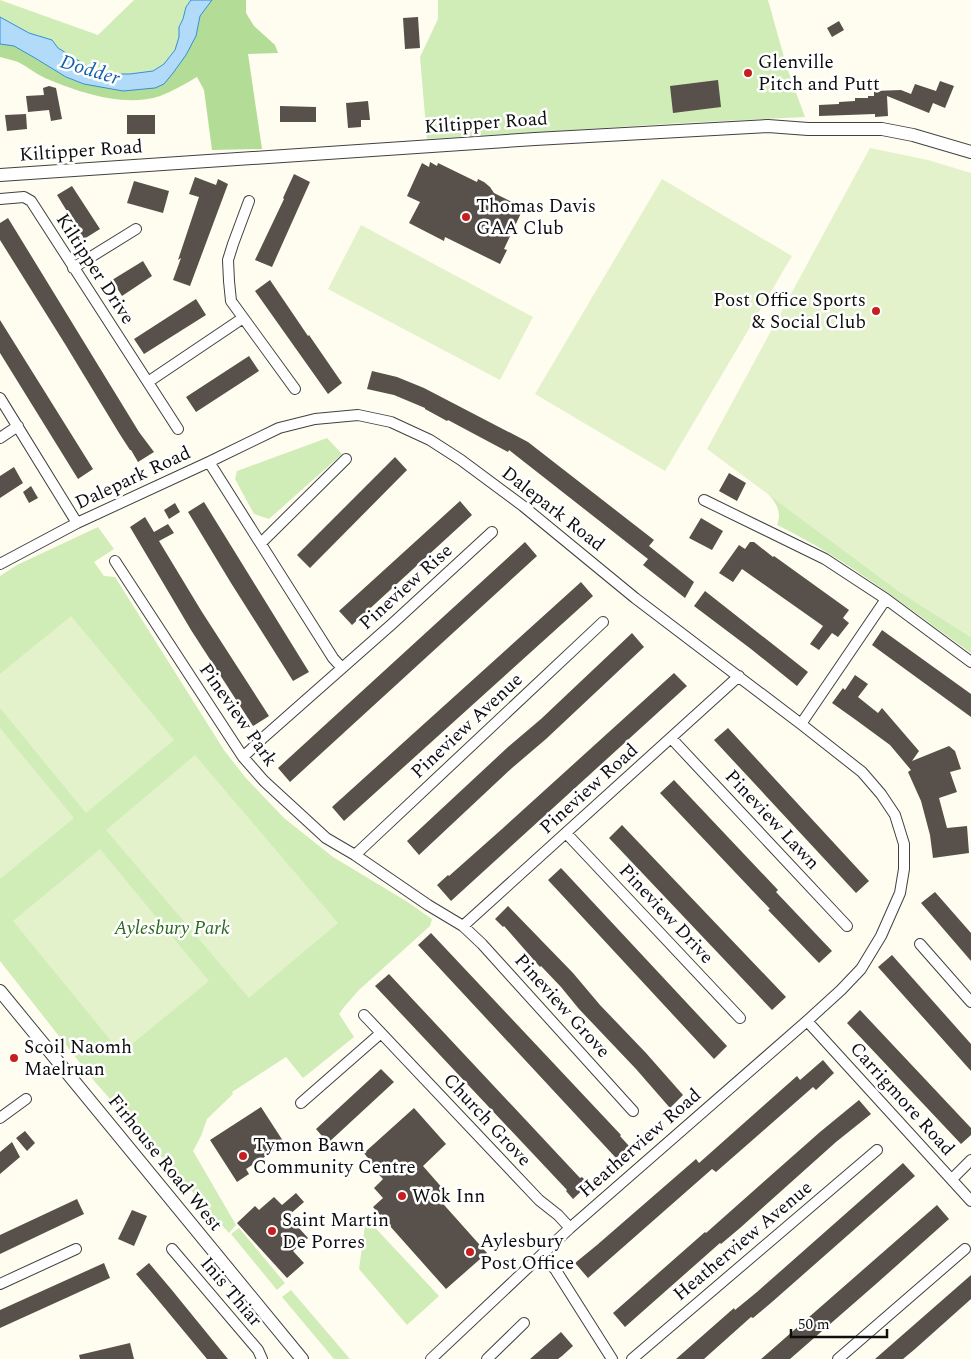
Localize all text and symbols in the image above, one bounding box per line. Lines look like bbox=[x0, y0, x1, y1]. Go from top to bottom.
water label: Dodder bbox=[56, 47, 125, 94]
place label: Glenville Pitch and Putt bbox=[758, 48, 880, 99]
marker: Glenville Pitch and Putt bbox=[742, 67, 754, 79]
street label: Kiltipper Road bbox=[423, 104, 549, 142]
street label: Kiltipper Road bbox=[18, 132, 144, 170]
place label: Thomas Davis GAA Club bbox=[476, 192, 596, 243]
street label: Kiltipper Drive bbox=[48, 208, 142, 330]
marker: Thomas Davis GAA Club bbox=[460, 211, 472, 223]
place label: Post Office Sports & Social Club bbox=[713, 286, 866, 337]
marker: Post Office Sports & Social Club bbox=[870, 305, 882, 317]
street label: Dalepark Road bbox=[70, 439, 196, 517]
street label: Dalepark Road bbox=[495, 459, 611, 559]
street label: Pineview Rise bbox=[353, 537, 459, 637]
street label: Pineview Park bbox=[191, 657, 285, 773]
street label: Pineview Avenue bbox=[404, 666, 530, 786]
street label: Pineview Road bbox=[533, 737, 645, 841]
street label: Pineview Lawn bbox=[718, 763, 826, 877]
street label: Pineview Drive bbox=[612, 857, 720, 971]
park label: Aylesbury Park bbox=[113, 914, 230, 943]
street label: Pineview Grove bbox=[507, 947, 617, 1065]
place label: Scoil Naomh Maelruan bbox=[24, 1033, 132, 1084]
street label: Carrigmore Road bbox=[843, 1035, 961, 1163]
marker: Scoil Naomh Maelruan bbox=[8, 1052, 20, 1064]
street label: Church Grove bbox=[436, 1067, 538, 1173]
street label: Heatherview Road bbox=[572, 1081, 708, 1205]
street label: Firhouse Road West bbox=[101, 1088, 230, 1238]
place label: Tymon Bawn Community Centre bbox=[253, 1131, 416, 1182]
marker: Tymon Bawn Community Centre bbox=[237, 1150, 249, 1162]
street label: Heatherview Avenue bbox=[667, 1174, 819, 1308]
place label: Wok Inn bbox=[412, 1182, 485, 1211]
marker: Wok Inn bbox=[396, 1190, 408, 1202]
place label: Saint Martin De Porres bbox=[282, 1206, 389, 1257]
marker: Saint Martin De Porres bbox=[266, 1225, 278, 1237]
place label: Aylesbury Post Office bbox=[480, 1227, 574, 1278]
marker: Aylesbury Post Office bbox=[464, 1246, 476, 1258]
street label: Inis Thiar bbox=[193, 1251, 269, 1334]
scale bar bbox=[791, 1306, 887, 1338]
text: 50 m bbox=[798, 1313, 830, 1336]

